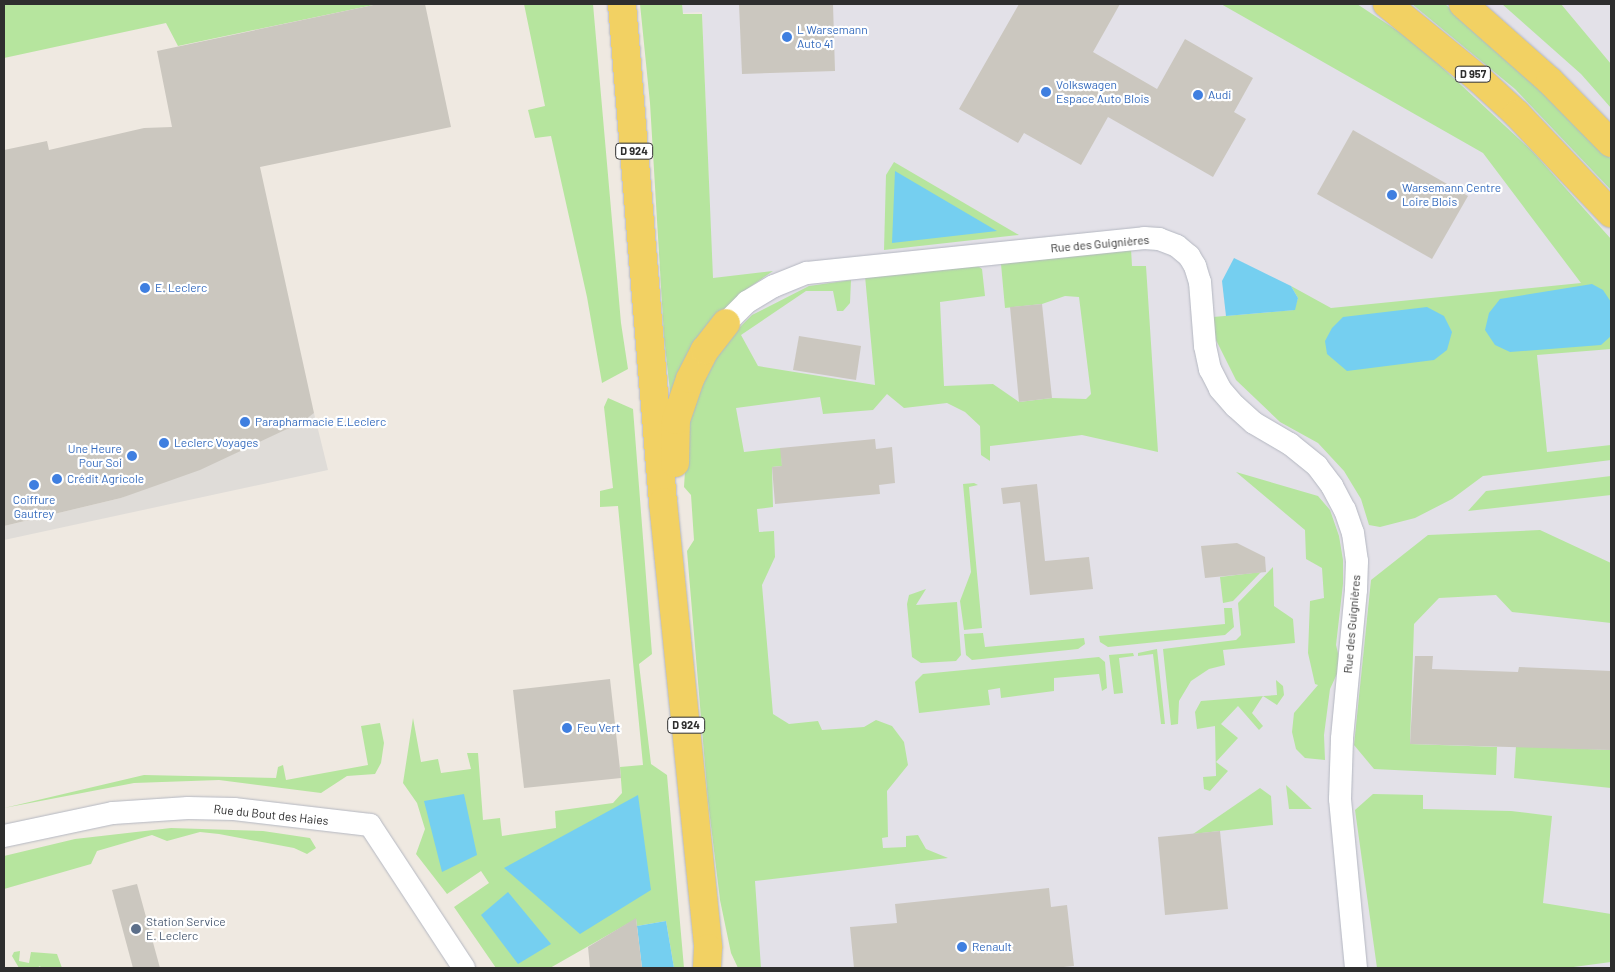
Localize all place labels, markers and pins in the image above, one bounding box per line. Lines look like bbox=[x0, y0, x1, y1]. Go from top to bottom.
place label: L Warsemann Auto 41 bbox=[797, 23, 868, 51]
marker: L Warsemann Auto 41 bbox=[781, 31, 793, 43]
place label: Volkswagen Espace Auto Blois bbox=[1056, 78, 1149, 106]
marker: Volkswagen Espace Auto Blois bbox=[1040, 86, 1052, 98]
place label: Audi bbox=[1208, 88, 1231, 102]
marker: Audi bbox=[1192, 89, 1204, 101]
place label: Warsemann Centre Loire Blois bbox=[1402, 181, 1501, 209]
marker: Warsemann Centre Loire Blois bbox=[1386, 189, 1398, 201]
place label: E. Leclerc bbox=[155, 281, 207, 295]
marker: E. Leclerc bbox=[139, 282, 151, 294]
place label: Parapharmacie E.Leclerc bbox=[255, 415, 386, 429]
marker: Parapharmacie E.Leclerc bbox=[239, 416, 251, 428]
place label: Leclerc Voyages bbox=[174, 436, 258, 450]
marker: Leclerc Voyages bbox=[158, 437, 170, 449]
place label: Une Heure Pour Soi bbox=[68, 442, 122, 470]
marker: Une Heure Pour Soi bbox=[126, 450, 138, 462]
place label: Crédit Agricole bbox=[67, 472, 144, 486]
marker: Crédit Agricole bbox=[51, 473, 63, 485]
marker: Coiffure Gautrey bbox=[28, 479, 40, 491]
place label: Coiffure Gautrey bbox=[13, 493, 55, 521]
place label: Feu Vert bbox=[577, 721, 620, 735]
marker: Feu Vert bbox=[561, 722, 573, 734]
place label: Station Service E. Leclerc bbox=[146, 915, 226, 943]
marker: Station Service E. Leclerc bbox=[130, 923, 142, 935]
place label: Renault bbox=[972, 940, 1012, 954]
marker: Renault bbox=[956, 941, 968, 953]

